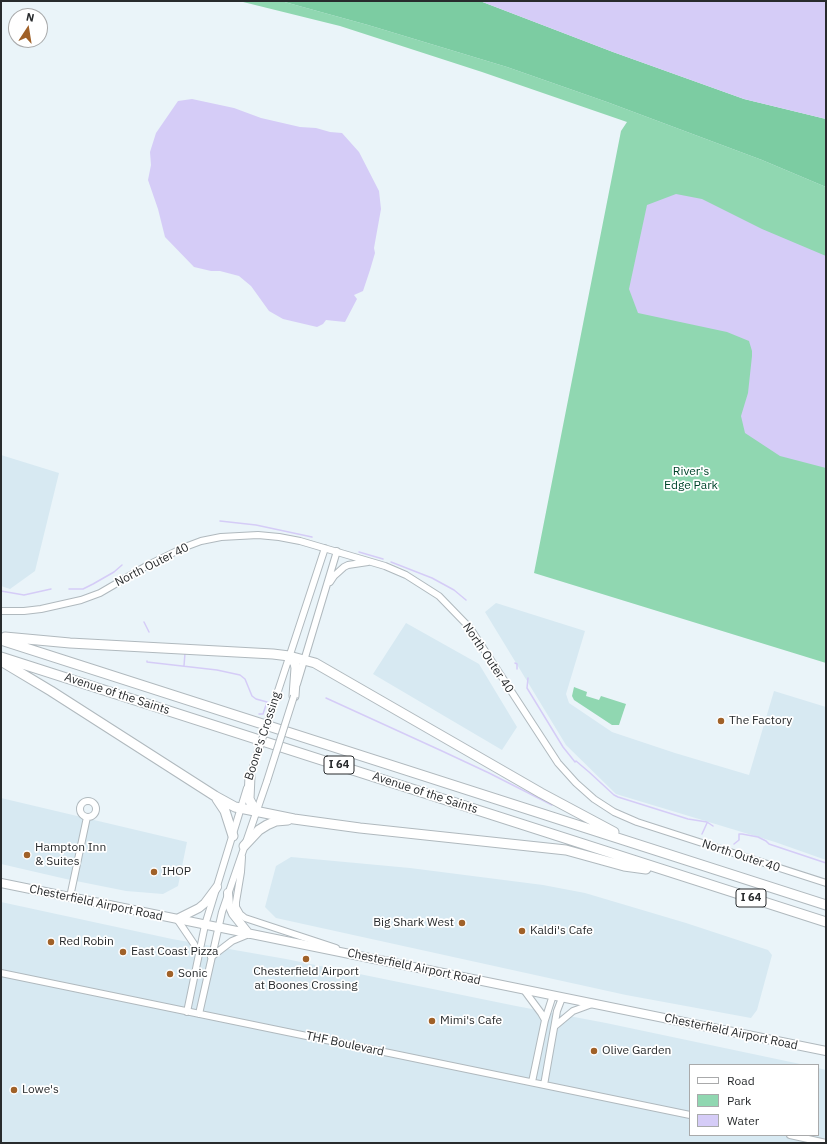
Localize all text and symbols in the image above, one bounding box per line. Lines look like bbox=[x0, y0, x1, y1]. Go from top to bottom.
north arrow bbox=[8, 8, 48, 48]
text: N bbox=[25, 10, 36, 25]
park label: River's Edge Park bbox=[664, 465, 718, 493]
street label: North Outer 40 bbox=[113, 540, 191, 590]
street label: North Outer 40 bbox=[459, 620, 517, 696]
street label: Avenue of the Saints bbox=[62, 670, 172, 718]
street label: Boone's Crossing bbox=[242, 690, 284, 782]
place label: The Factory bbox=[729, 714, 792, 728]
marker: The Factory bbox=[716, 716, 726, 726]
road number: I 64 bbox=[324, 756, 354, 774]
street label: Avenue of the Saints bbox=[370, 769, 480, 817]
street label: North Outer 40 bbox=[700, 837, 782, 875]
place label: Hampton Inn & Suites bbox=[35, 841, 106, 869]
marker: Hampton Inn & Suites bbox=[22, 850, 32, 860]
place label: IHOP bbox=[162, 865, 191, 879]
marker: IHOP bbox=[149, 867, 159, 877]
street label: Chesterfield Airport Road bbox=[28, 882, 164, 924]
road number: I 64 bbox=[736, 889, 766, 907]
place label: Big Shark West bbox=[373, 916, 454, 930]
marker: Big Shark West bbox=[457, 918, 467, 928]
place label: Kaldi's Cafe bbox=[530, 924, 593, 938]
marker: Kaldi's Cafe bbox=[517, 926, 527, 936]
place label: Red Robin bbox=[59, 935, 114, 949]
marker: Red Robin bbox=[46, 937, 56, 947]
place label: East Coast Pizza bbox=[131, 945, 218, 959]
street label: Chesterfield Airport Road bbox=[346, 946, 482, 988]
marker: East Coast Pizza bbox=[118, 947, 128, 957]
marker: Chesterfield Airport at Boones Crossing bbox=[301, 954, 311, 964]
place label: Chesterfield Airport at Boones Crossing bbox=[253, 965, 359, 993]
place label: Sonic bbox=[178, 967, 208, 981]
marker: Sonic bbox=[165, 969, 175, 979]
street label: Chesterfield Airport Road bbox=[663, 1011, 799, 1053]
place label: Mimi's Cafe bbox=[440, 1014, 502, 1028]
marker: Mimi's Cafe bbox=[427, 1016, 437, 1026]
street label: THF Boulevard bbox=[305, 1029, 385, 1059]
place label: Olive Garden bbox=[602, 1044, 671, 1058]
marker: Olive Garden bbox=[589, 1046, 599, 1056]
legend bbox=[689, 1064, 819, 1136]
text: Road bbox=[727, 1073, 755, 1088]
place label: Lowe's bbox=[22, 1083, 59, 1097]
marker: Lowe's bbox=[9, 1085, 19, 1095]
text: Park bbox=[727, 1093, 751, 1108]
text: Water bbox=[727, 1113, 759, 1128]

